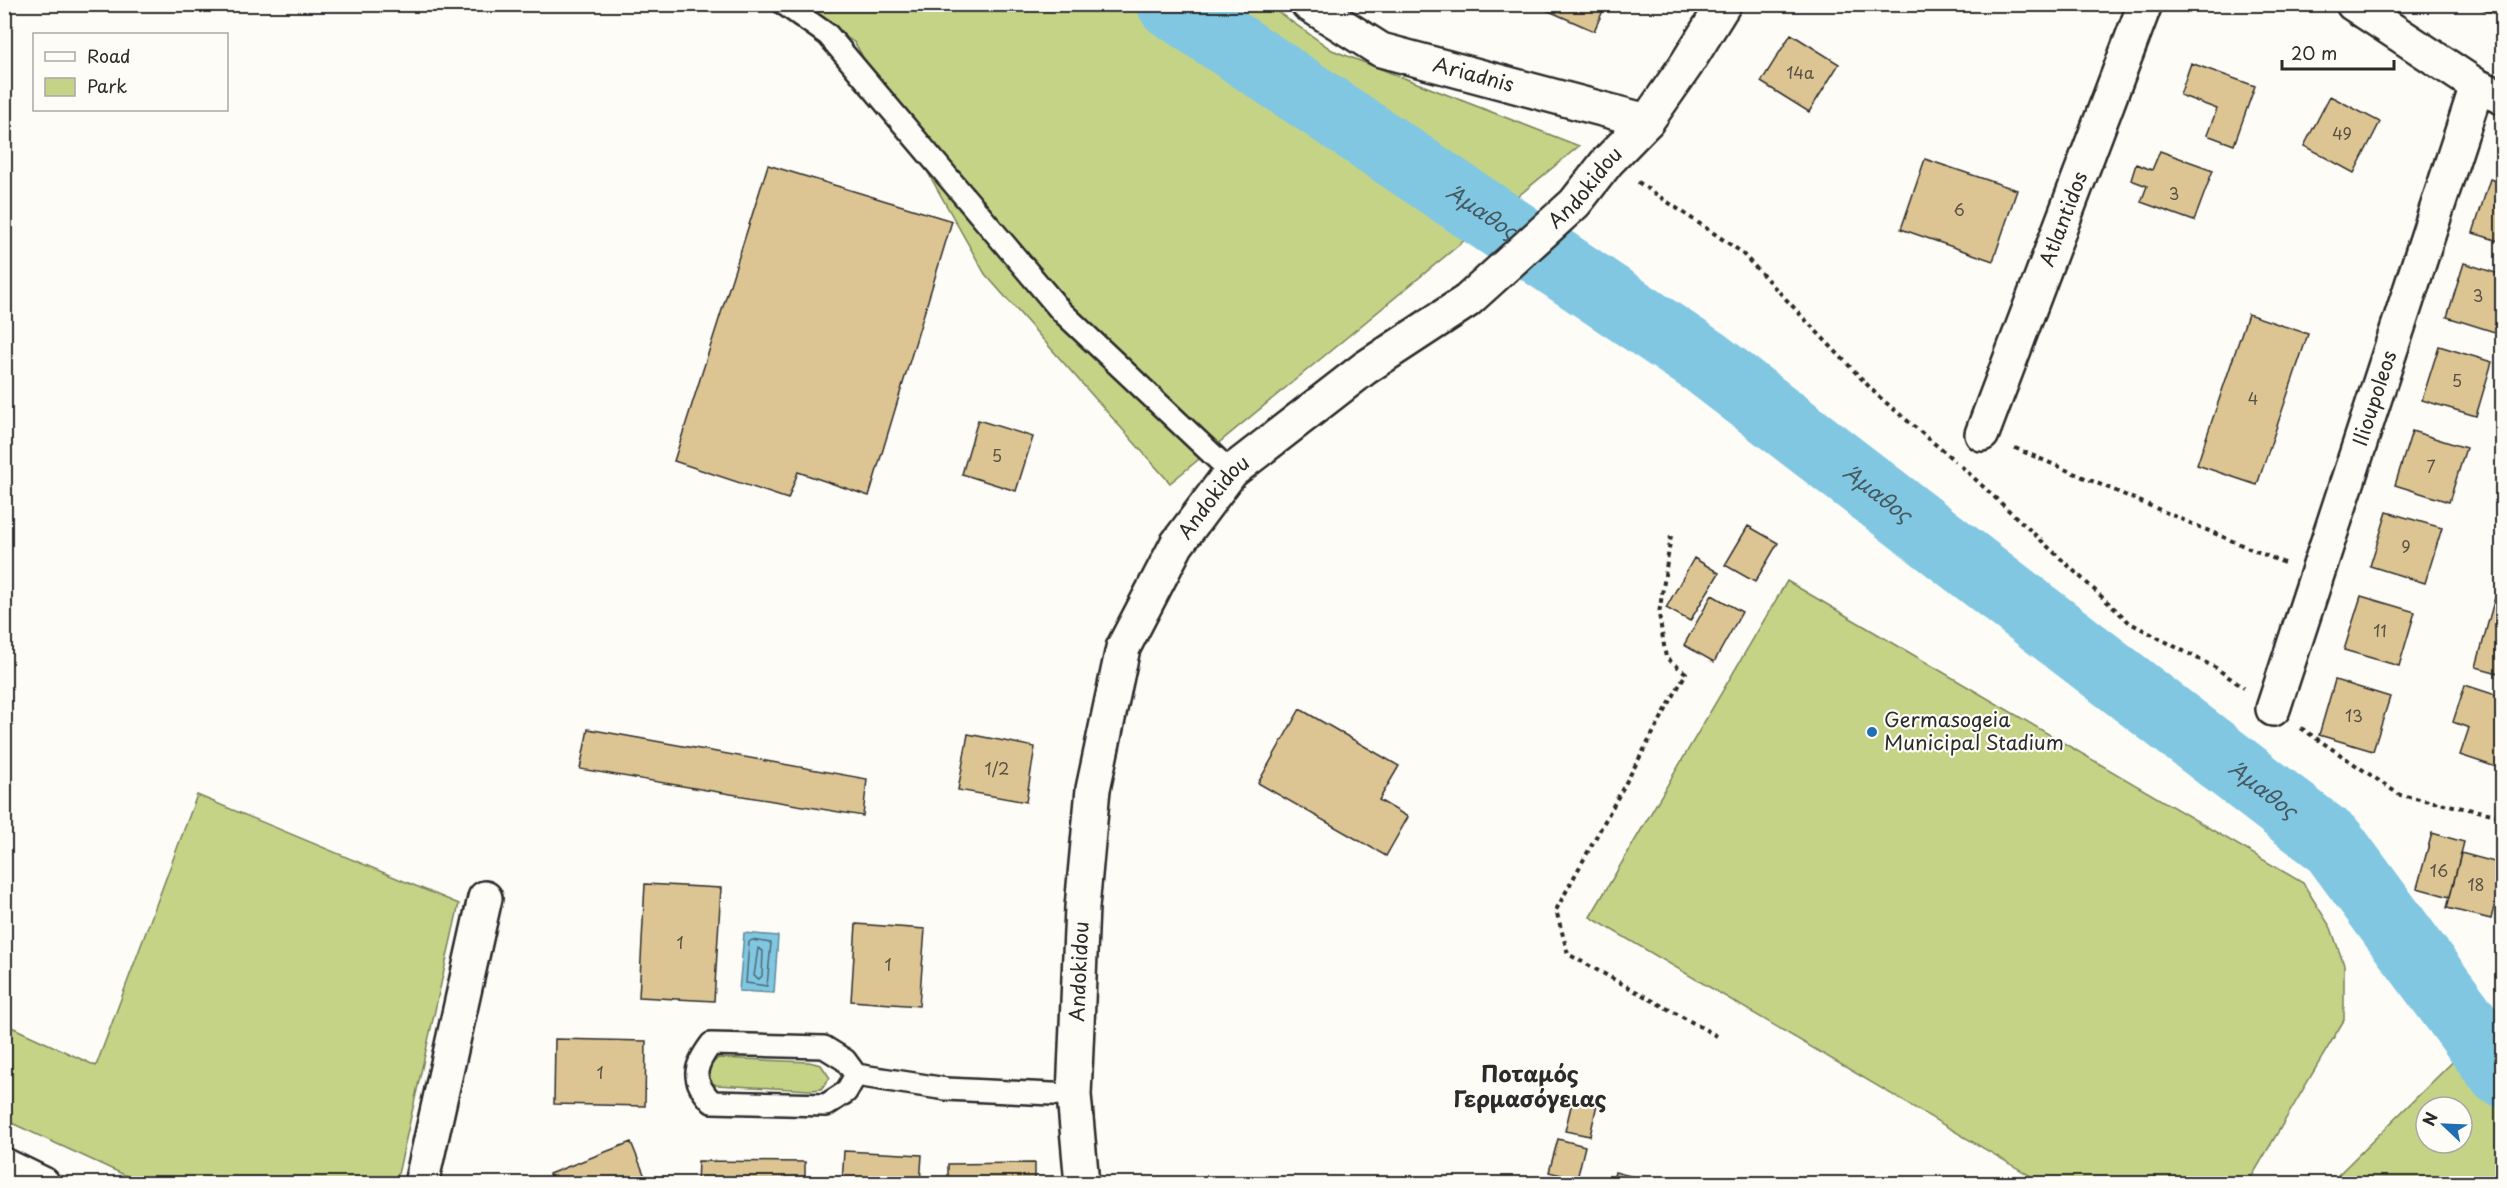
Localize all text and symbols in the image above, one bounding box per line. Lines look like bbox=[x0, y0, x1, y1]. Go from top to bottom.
legend bbox=[33, 33, 228, 111]
scale bar bbox=[2282, 33, 2394, 71]
text: 20 m bbox=[2291, 39, 2337, 66]
text: Road bbox=[87, 42, 131, 69]
street label: Ariadnis bbox=[1430, 49, 1517, 99]
house number: 14a bbox=[1786, 60, 1814, 84]
text: Park bbox=[87, 72, 127, 99]
house number: 49 bbox=[2332, 121, 2352, 145]
street label: Andokidou bbox=[1540, 139, 1628, 235]
street label: Atlantidos bbox=[2031, 167, 2094, 270]
water label: Άμαθος bbox=[1441, 175, 1526, 247]
house number: 3 bbox=[2169, 181, 2179, 205]
house number: 6 bbox=[1953, 197, 1965, 221]
house number: 3 bbox=[2473, 283, 2483, 307]
street label: Ilioupoleos bbox=[2344, 346, 2403, 450]
house number: 5 bbox=[2452, 368, 2462, 392]
house number: 4 bbox=[2248, 386, 2258, 410]
house number: 5 bbox=[992, 443, 1002, 467]
street label: Andokidou bbox=[1170, 447, 1255, 545]
house number: 7 bbox=[2426, 454, 2436, 478]
water label: Άμαθος bbox=[1837, 456, 1921, 531]
house number: 9 bbox=[2401, 534, 2411, 558]
house number: 11 bbox=[2373, 618, 2387, 642]
house number: 13 bbox=[2345, 703, 2363, 727]
place label: Germasogeia Municipal Stadium bbox=[1884, 704, 2064, 757]
marker: Germasogeia Municipal Stadium bbox=[1865, 725, 1879, 739]
water label: Άμαθος bbox=[2223, 752, 2307, 827]
house number: 1/2 bbox=[985, 756, 1009, 780]
house number: 16 bbox=[2430, 858, 2448, 882]
house number: 18 bbox=[2467, 872, 2485, 896]
street label: Andokidou bbox=[1061, 921, 1095, 1022]
house number: 1 bbox=[676, 930, 684, 954]
house number: 1 bbox=[884, 952, 892, 976]
district label: Ποταμός Γερμασόγειας bbox=[1453, 1056, 1607, 1114]
house number: 1 bbox=[596, 1060, 604, 1084]
north arrow bbox=[2414, 1095, 2474, 1155]
text: N bbox=[2416, 1108, 2443, 1129]

